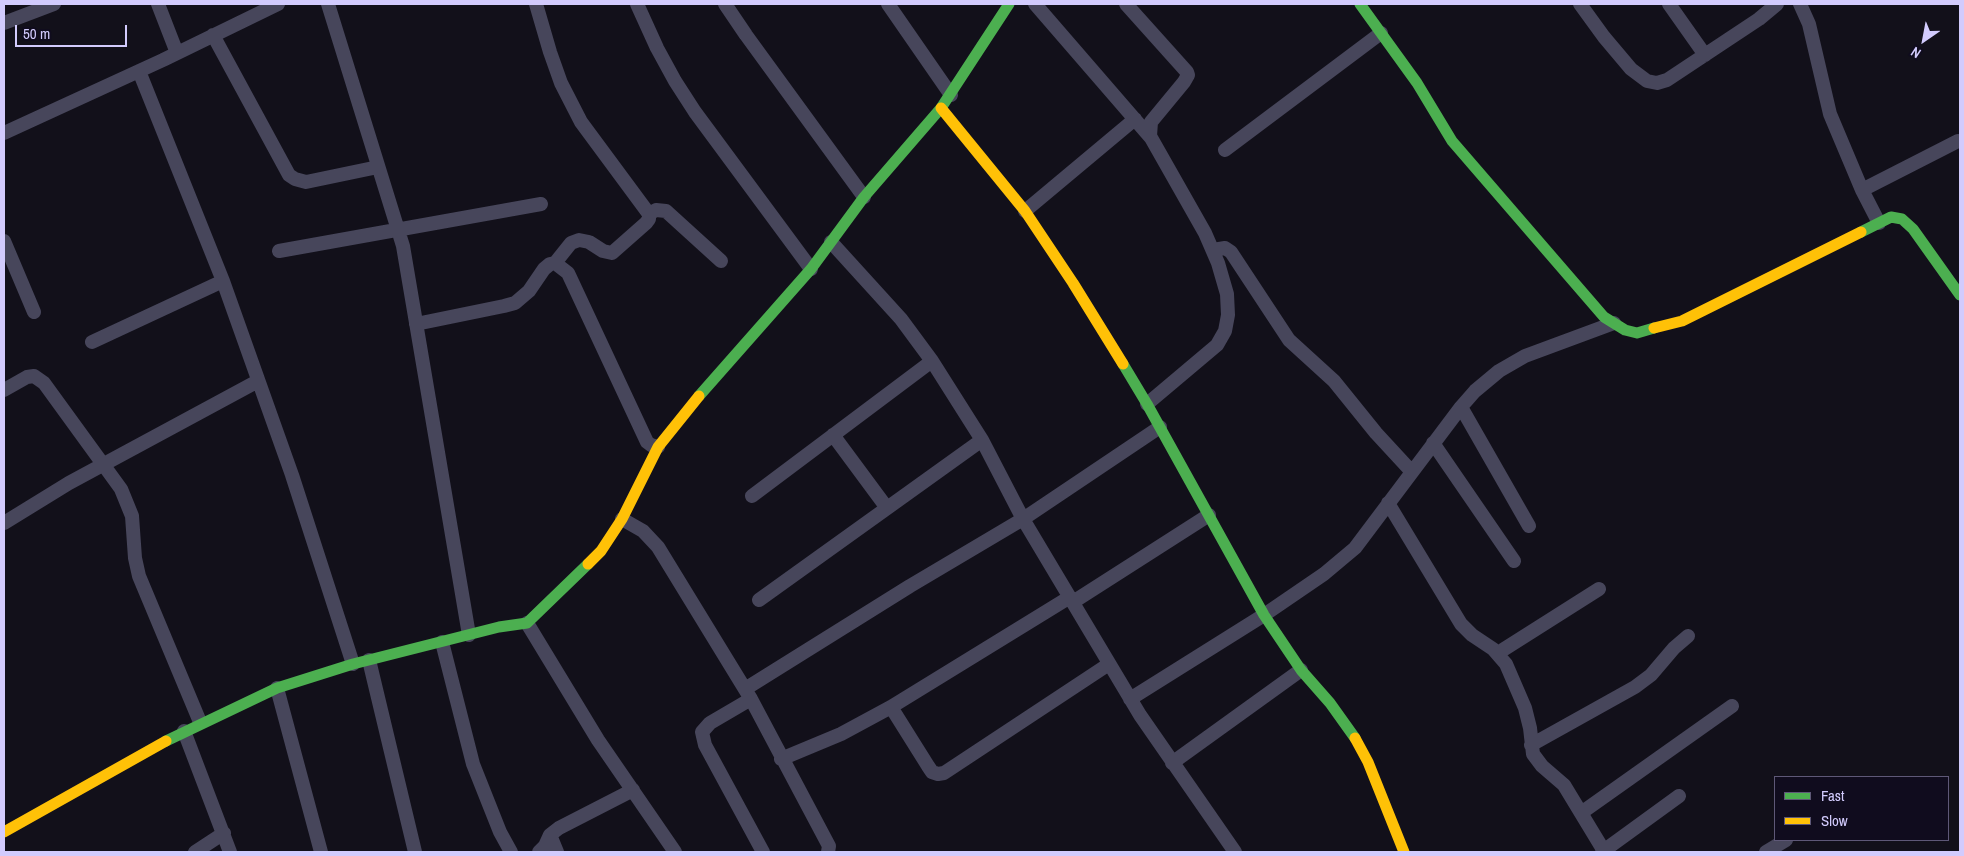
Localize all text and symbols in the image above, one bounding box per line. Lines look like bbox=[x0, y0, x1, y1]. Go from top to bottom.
scale bar bbox=[18, 15, 130, 47]
north arrow bbox=[1899, 15, 1949, 65]
text: 50 m bbox=[23, 23, 50, 44]
text: N bbox=[1907, 43, 1924, 62]
legend bbox=[1774, 776, 1949, 841]
text: Fast bbox=[1821, 785, 1844, 806]
text: Slow bbox=[1821, 810, 1848, 831]

